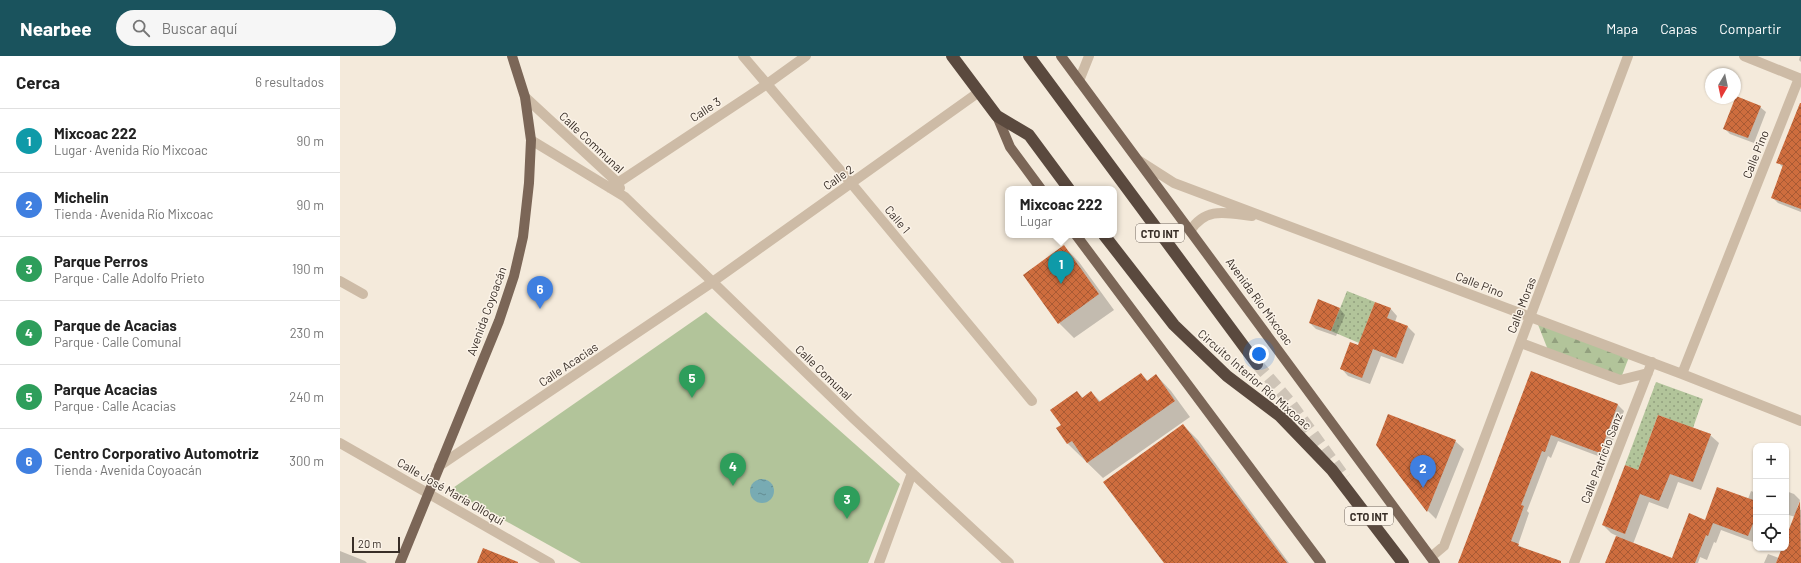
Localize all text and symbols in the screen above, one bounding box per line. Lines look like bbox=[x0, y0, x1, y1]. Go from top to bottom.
search box bbox=[116, 10, 396, 46]
text: Nearbee bbox=[20, 17, 92, 40]
icon: search bbox=[130, 17, 152, 39]
text: Buscar aquí bbox=[162, 19, 237, 37]
text: Mapa bbox=[1606, 20, 1638, 37]
text: Capas bbox=[1660, 20, 1697, 37]
text: Compartir bbox=[1719, 20, 1781, 37]
north arrow bbox=[1705, 68, 1741, 104]
text: Cerca bbox=[16, 72, 60, 92]
text: 6 resultados bbox=[255, 74, 324, 90]
street label: Calle 3 bbox=[687, 94, 723, 124]
street label: Calle Communal bbox=[557, 109, 627, 175]
text: Mixcoac 222 bbox=[54, 124, 137, 142]
street label: Calle Pino bbox=[1739, 128, 1771, 180]
text: 1 bbox=[27, 133, 31, 149]
text: 90 m bbox=[297, 133, 324, 149]
text: Lugar · Avenida Río Mixcoac bbox=[54, 142, 208, 158]
street label: Calle 2 bbox=[820, 161, 856, 193]
popup bbox=[1005, 186, 1117, 238]
text: Michelin bbox=[54, 188, 109, 206]
text: Mixcoac 222 bbox=[1020, 195, 1102, 213]
text: 2 bbox=[25, 197, 33, 213]
text: 90 m bbox=[297, 197, 324, 213]
street label: Calle 1 bbox=[882, 202, 914, 236]
text: Tienda · Avenida Río Mixcoac bbox=[54, 206, 213, 222]
text: Lugar bbox=[1020, 213, 1052, 229]
road number: CTO INT bbox=[1136, 224, 1184, 242]
pin: 1 bbox=[1048, 251, 1074, 284]
text: Parque Perros bbox=[54, 252, 148, 270]
street label: Avenida Río Mixcoac bbox=[1224, 255, 1296, 347]
text: 3 bbox=[25, 261, 33, 277]
text: 190 m bbox=[292, 261, 324, 277]
street label: Avenida Coyoacán bbox=[463, 265, 509, 357]
street label: Calle Pino bbox=[1454, 268, 1506, 300]
text: Parque · Calle Adolfo Prieto bbox=[54, 270, 205, 286]
street label: Calle Moras bbox=[1504, 275, 1538, 335]
pin: 6 bbox=[527, 276, 553, 309]
text: Parque de Acacias bbox=[54, 316, 177, 334]
text: 4 bbox=[25, 325, 33, 341]
text: 230 m bbox=[290, 325, 324, 341]
street label: Circuito Interior Río Mixcoac bbox=[1196, 326, 1314, 432]
text: Parque · Calle Comunal bbox=[54, 334, 181, 350]
street label: Calle Acacias bbox=[536, 339, 600, 389]
street label: Calle Comunal bbox=[793, 342, 855, 402]
your location bbox=[1249, 344, 1269, 364]
pin: 5 bbox=[679, 365, 705, 398]
text: Parque Acacias bbox=[54, 380, 157, 398]
text: 5 bbox=[25, 389, 33, 405]
text: 240 m bbox=[289, 389, 324, 405]
text: Parque · Calle Acacias bbox=[54, 398, 176, 414]
street label: Calle Patricio Sanz bbox=[1577, 411, 1625, 505]
map controls bbox=[1753, 443, 1789, 551]
button: + bbox=[1753, 443, 1789, 479]
text: Centro Corporativo Automotriz bbox=[54, 444, 259, 462]
text: 6 bbox=[26, 453, 32, 469]
text: 300 m bbox=[289, 453, 324, 469]
pin: 4 bbox=[720, 453, 746, 486]
street label: Calle José María Olloqui bbox=[395, 455, 507, 527]
pin: 2 bbox=[1410, 455, 1436, 488]
text: Tienda · Avenida Coyoacán bbox=[54, 462, 202, 478]
button: − bbox=[1753, 479, 1789, 515]
pin: 3 bbox=[834, 486, 860, 519]
road number: CTO INT bbox=[1345, 507, 1393, 525]
button: locate bbox=[1753, 515, 1789, 551]
scale bar bbox=[352, 535, 400, 554]
text: 20 m bbox=[358, 537, 381, 550]

